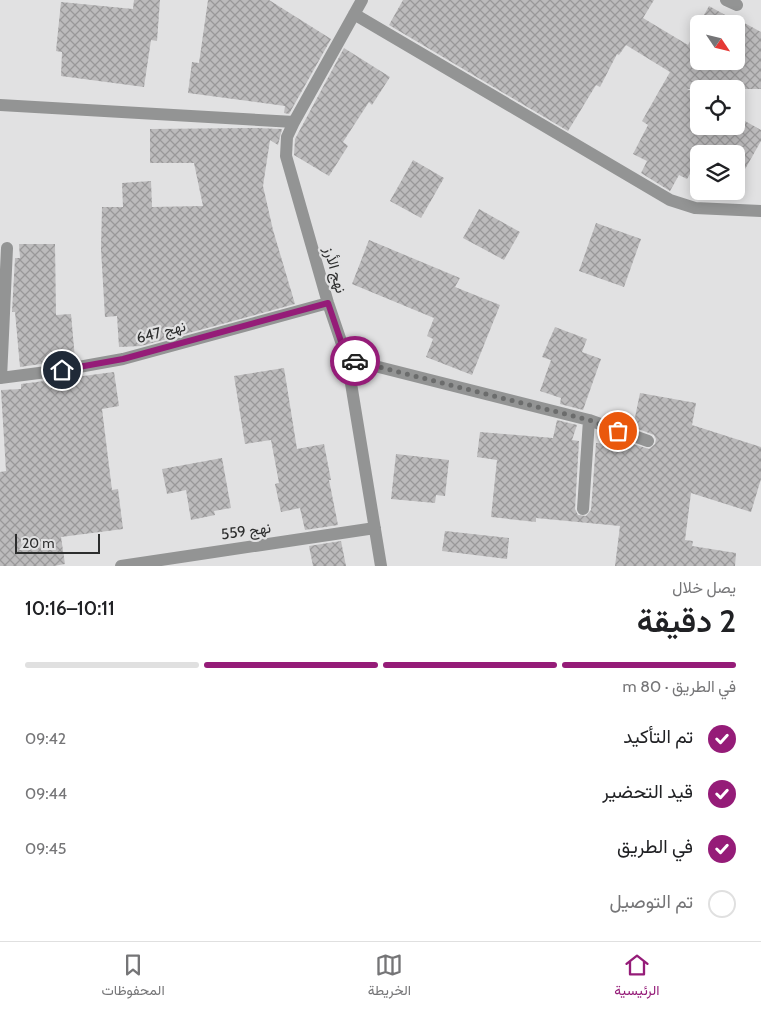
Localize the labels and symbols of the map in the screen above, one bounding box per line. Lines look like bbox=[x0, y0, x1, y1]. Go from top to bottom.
north arrow bbox=[690, 15, 745, 70]
street label: نهج الأرز bbox=[318, 244, 350, 296]
street label: نهج 647 bbox=[134, 317, 188, 349]
courier bbox=[330, 336, 380, 386]
pin bbox=[41, 349, 83, 391]
pin bbox=[597, 410, 639, 452]
street label: نهج 559 bbox=[220, 519, 272, 545]
scale bar bbox=[15, 531, 100, 554]

